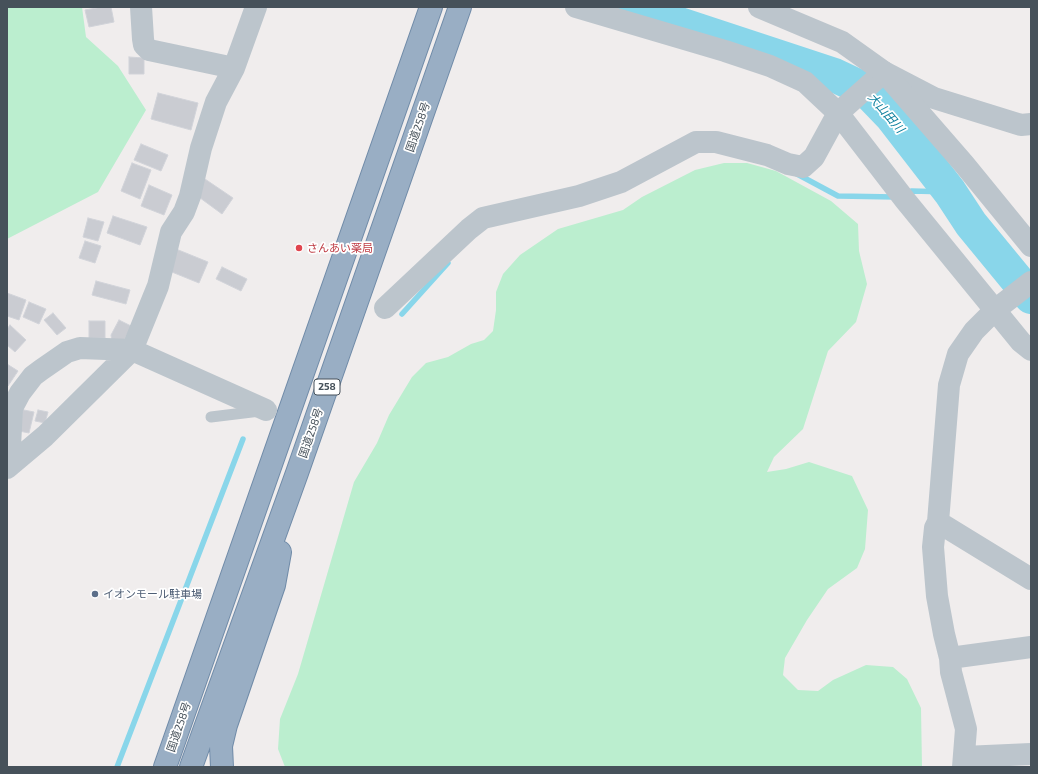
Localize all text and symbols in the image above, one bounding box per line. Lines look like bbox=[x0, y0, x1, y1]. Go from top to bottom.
water label: 大山田川 bbox=[865, 90, 907, 136]
street label: 国道258号 bbox=[403, 100, 433, 154]
place label: さんあい薬局 bbox=[307, 241, 373, 255]
marker: さんあい薬局 bbox=[294, 243, 304, 253]
road number: 258 bbox=[314, 379, 340, 395]
street label: 国道258号 bbox=[296, 406, 326, 460]
place label: イオンモール駐車場 bbox=[103, 587, 202, 601]
marker: イオンモール駐車場 bbox=[90, 589, 100, 599]
street label: 国道258号 bbox=[164, 700, 194, 754]

